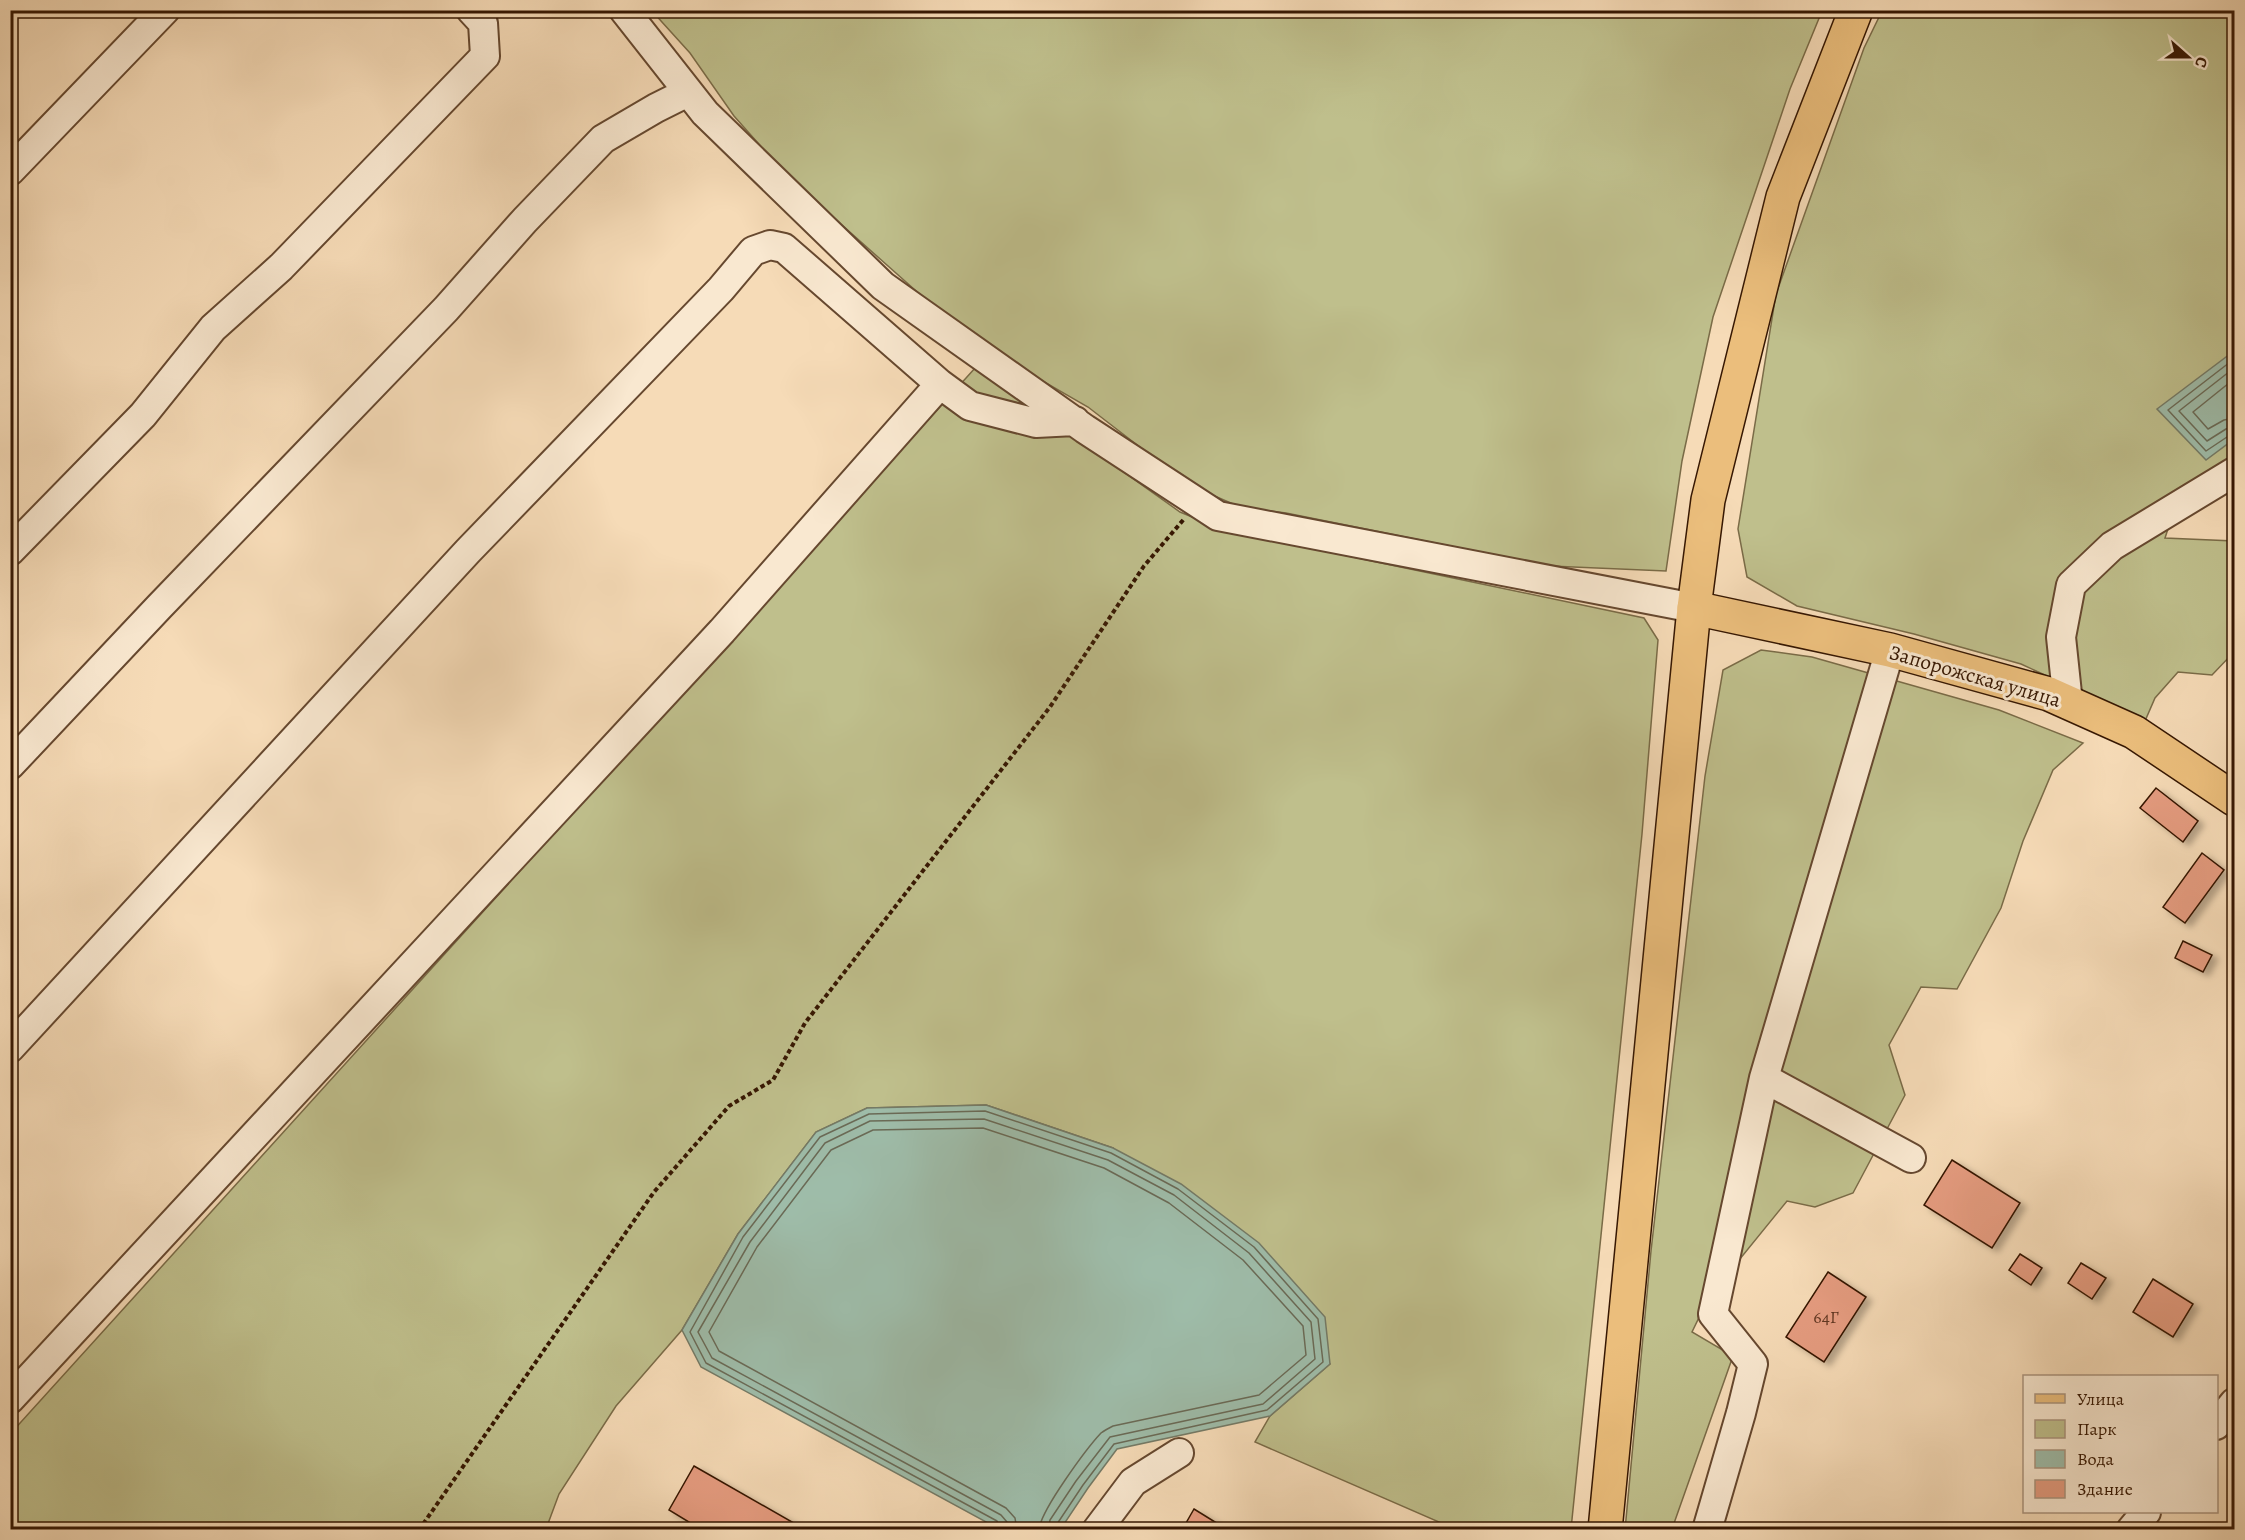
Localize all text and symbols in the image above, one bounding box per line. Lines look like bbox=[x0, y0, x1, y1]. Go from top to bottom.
north arrow bbox=[2158, 27, 2218, 87]
text: С bbox=[2189, 53, 2213, 71]
street label: Запорожская улица bbox=[1886, 638, 2064, 714]
house number: 64Г bbox=[1813, 1305, 1839, 1329]
legend bbox=[2023, 1375, 2218, 1513]
text: Улица bbox=[2077, 1387, 2125, 1411]
text: Парк bbox=[2077, 1417, 2117, 1441]
text: Вода bbox=[2077, 1447, 2115, 1471]
text: Здание bbox=[2077, 1477, 2133, 1501]

